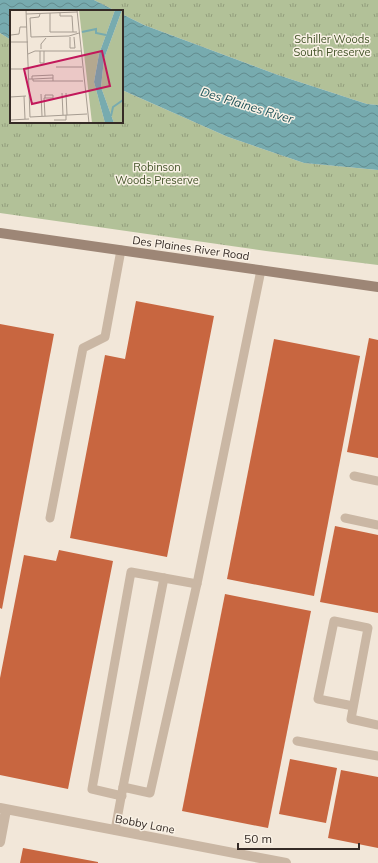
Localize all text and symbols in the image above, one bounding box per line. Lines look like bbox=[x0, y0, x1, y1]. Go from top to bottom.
inset map bbox=[10, 10, 123, 123]
park label: Schiller Woods South Preserve bbox=[293, 32, 371, 59]
water label: Des Plaines River bbox=[199, 84, 296, 126]
park label: Robinson Woods Preserve bbox=[115, 160, 199, 187]
street label: Des Plaines River Road bbox=[132, 233, 250, 263]
street label: Bobby Lane bbox=[114, 811, 176, 837]
scale bar bbox=[238, 825, 359, 851]
text: 50 m bbox=[244, 831, 272, 846]

